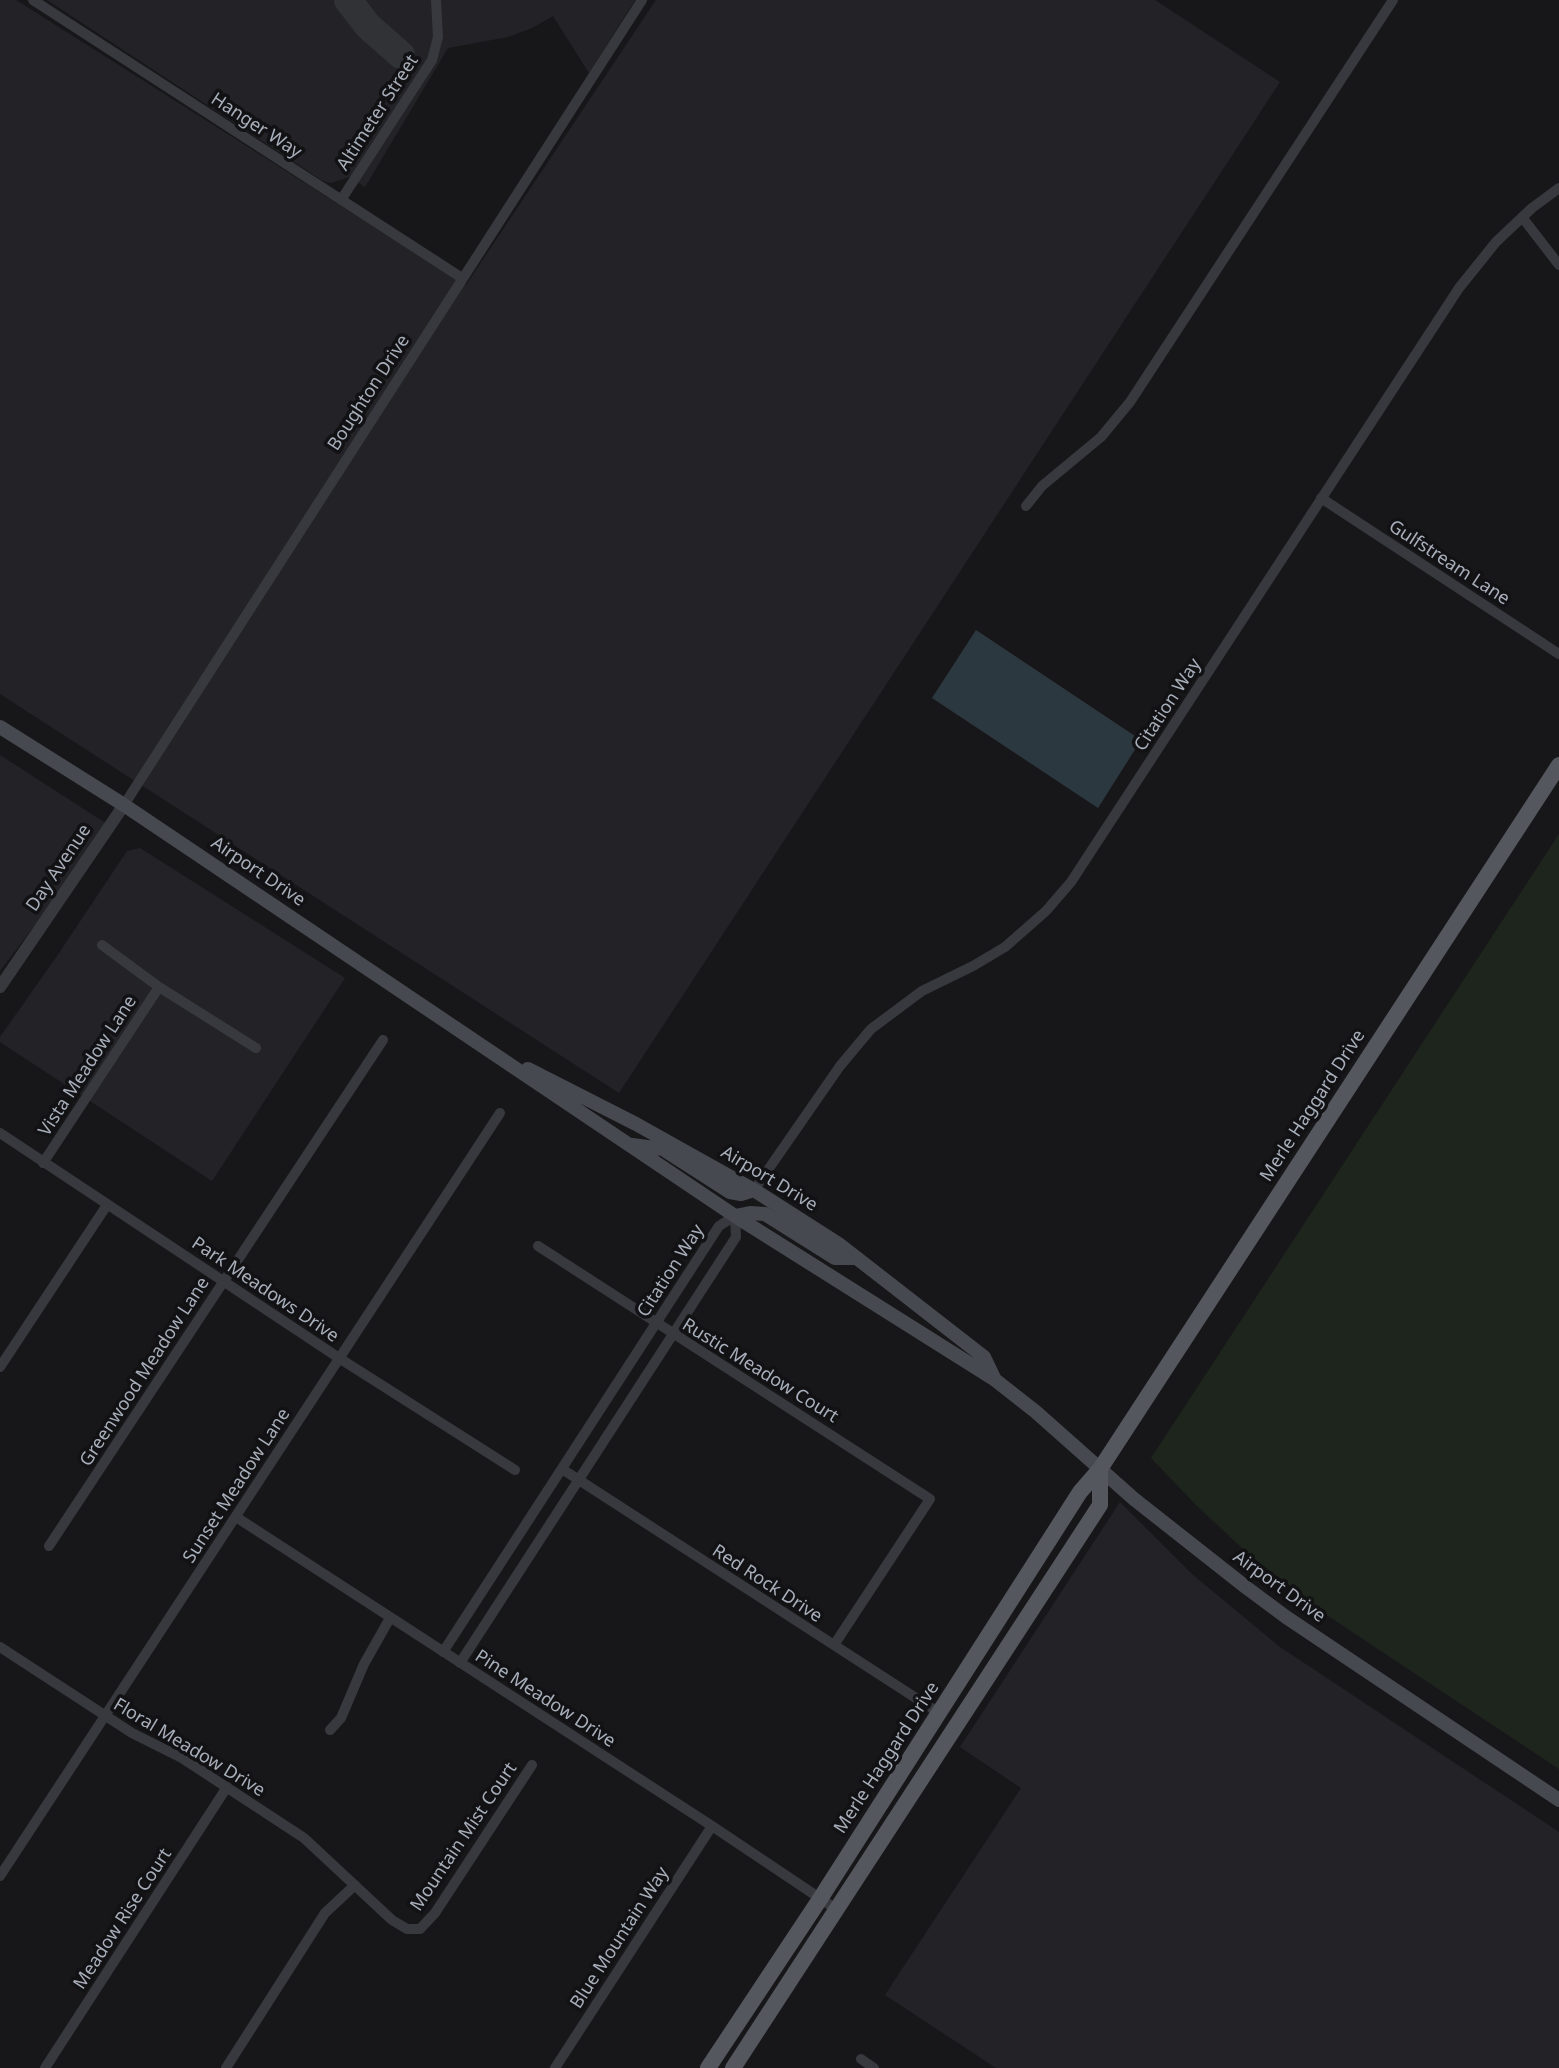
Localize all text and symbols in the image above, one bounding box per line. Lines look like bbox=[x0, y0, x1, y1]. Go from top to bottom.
street label: Altimeter Street bbox=[333, 51, 423, 175]
street label: Hanger Way bbox=[207, 89, 305, 163]
street label: Boughton Drive bbox=[324, 331, 414, 455]
street label: Gulfstream Lane bbox=[1384, 516, 1514, 610]
street label: Citation Way bbox=[1130, 655, 1206, 755]
street label: Day Avenue bbox=[22, 820, 96, 916]
street label: Airport Drive bbox=[207, 833, 309, 911]
street label: Vista Meadow Lane bbox=[35, 992, 141, 1140]
street label: Merle Haggard Drive bbox=[1256, 1026, 1370, 1186]
street label: Airport Drive bbox=[717, 1142, 821, 1216]
street label: Citation Way bbox=[633, 1221, 709, 1321]
street label: Park Meadows Drive bbox=[187, 1233, 343, 1347]
street label: Greenwood Meadow Lane bbox=[76, 1273, 214, 1471]
street label: Rustic Meadow Court bbox=[678, 1314, 842, 1428]
street label: Sunset Meadow Lane bbox=[179, 1405, 295, 1567]
street label: Red Rock Drive bbox=[708, 1540, 826, 1628]
street label: Airport Drive bbox=[1229, 1546, 1329, 1628]
street label: Pine Meadow Drive bbox=[471, 1646, 619, 1752]
street label: Merle Haggard Drive bbox=[830, 1678, 944, 1838]
street label: Floral Meadow Drive bbox=[109, 1694, 269, 1802]
street label: Mountain Mist Court bbox=[406, 1759, 522, 1915]
street label: Meadow Rise Court bbox=[69, 1845, 177, 1993]
street label: Blue Mountain Way bbox=[566, 1863, 674, 2013]

